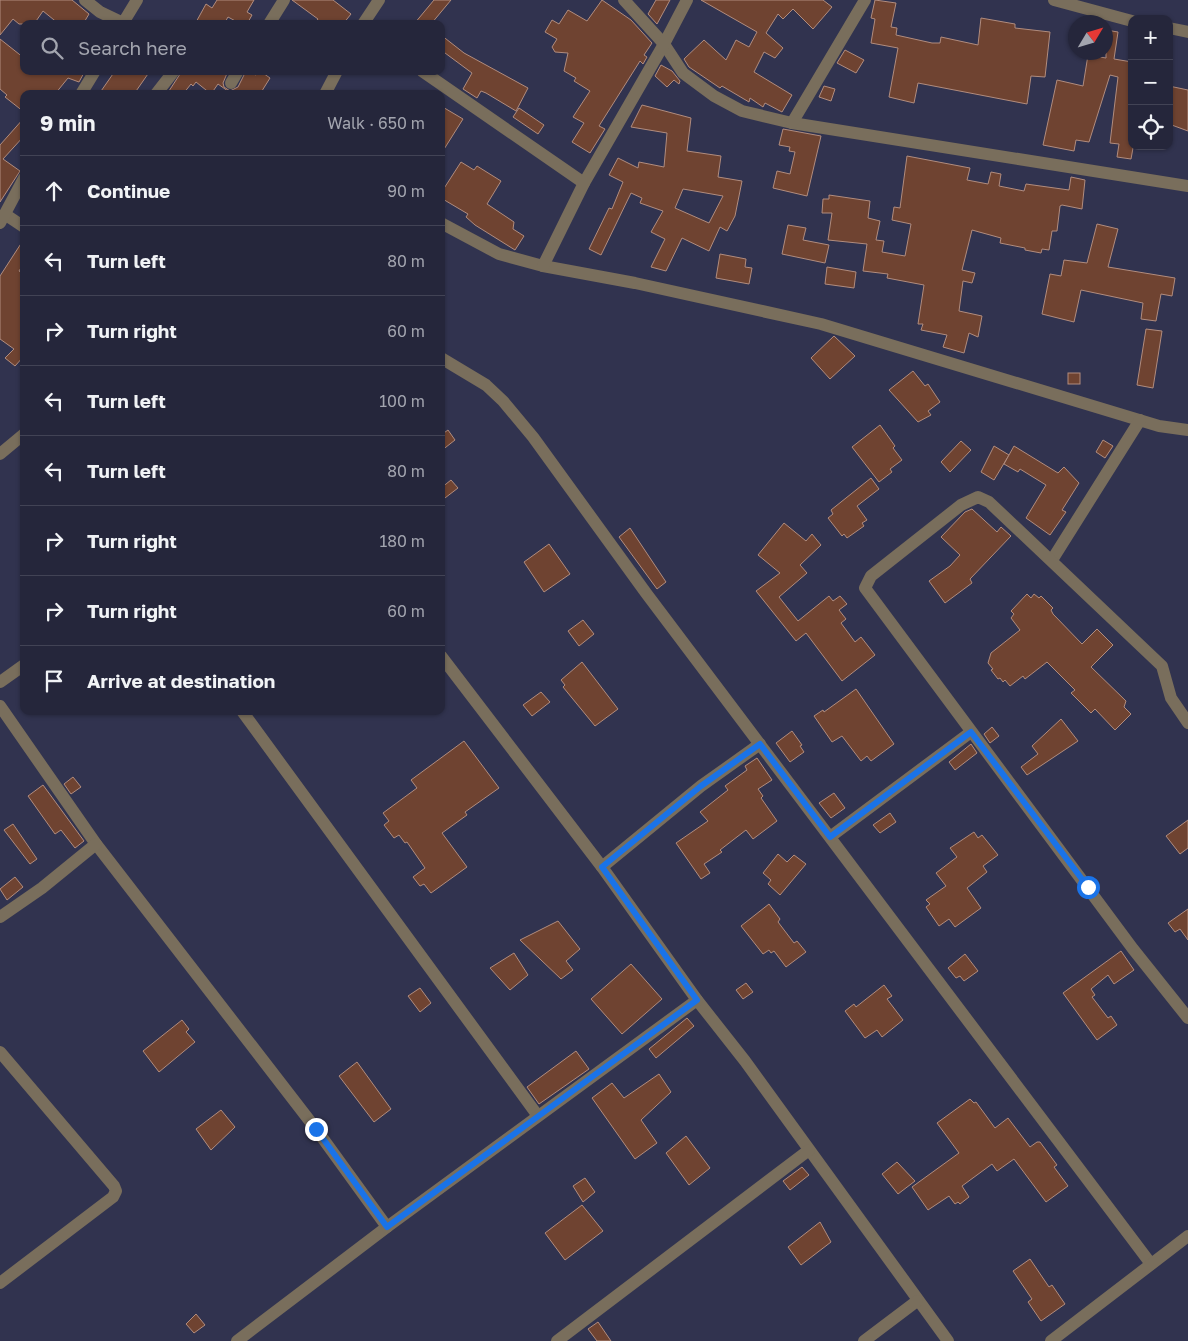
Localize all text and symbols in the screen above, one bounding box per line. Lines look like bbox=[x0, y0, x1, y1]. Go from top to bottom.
north arrow bbox=[1068, 15, 1113, 60]
map controls bbox=[1128, 15, 1173, 150]
button: + bbox=[1128, 15, 1173, 60]
search box bbox=[20, 20, 445, 75]
icon: search bbox=[38, 34, 66, 62]
text: Search here bbox=[78, 36, 187, 59]
button: − bbox=[1128, 60, 1173, 105]
button: locate bbox=[1128, 105, 1173, 150]
text: 9 min bbox=[40, 110, 95, 136]
text: Walk · 650 m bbox=[327, 113, 425, 133]
icon: ahead bbox=[40, 177, 68, 205]
text: Continue bbox=[87, 179, 170, 202]
text: 90 m bbox=[387, 181, 425, 201]
icon: left bbox=[40, 247, 68, 275]
text: Turn left bbox=[87, 249, 166, 272]
text: 80 m bbox=[387, 251, 425, 271]
icon: right bbox=[40, 317, 68, 345]
text: Turn right bbox=[87, 319, 177, 342]
text: 60 m bbox=[387, 321, 425, 341]
icon: left bbox=[40, 387, 68, 415]
text: Turn left bbox=[87, 389, 166, 412]
text: 100 m bbox=[379, 391, 425, 411]
icon: left bbox=[40, 457, 68, 485]
text: Turn left bbox=[87, 459, 166, 482]
text: 80 m bbox=[387, 461, 425, 481]
icon: right bbox=[40, 527, 68, 555]
text: Turn right bbox=[87, 529, 177, 552]
text: 180 m bbox=[379, 531, 425, 551]
icon: right bbox=[40, 597, 68, 625]
text: Turn right bbox=[87, 599, 177, 622]
text: 60 m bbox=[387, 601, 425, 621]
icon: arrive bbox=[40, 667, 68, 695]
text: Arrive at destination bbox=[87, 669, 275, 692]
route start bbox=[1077, 876, 1100, 899]
route end bbox=[305, 1118, 328, 1141]

